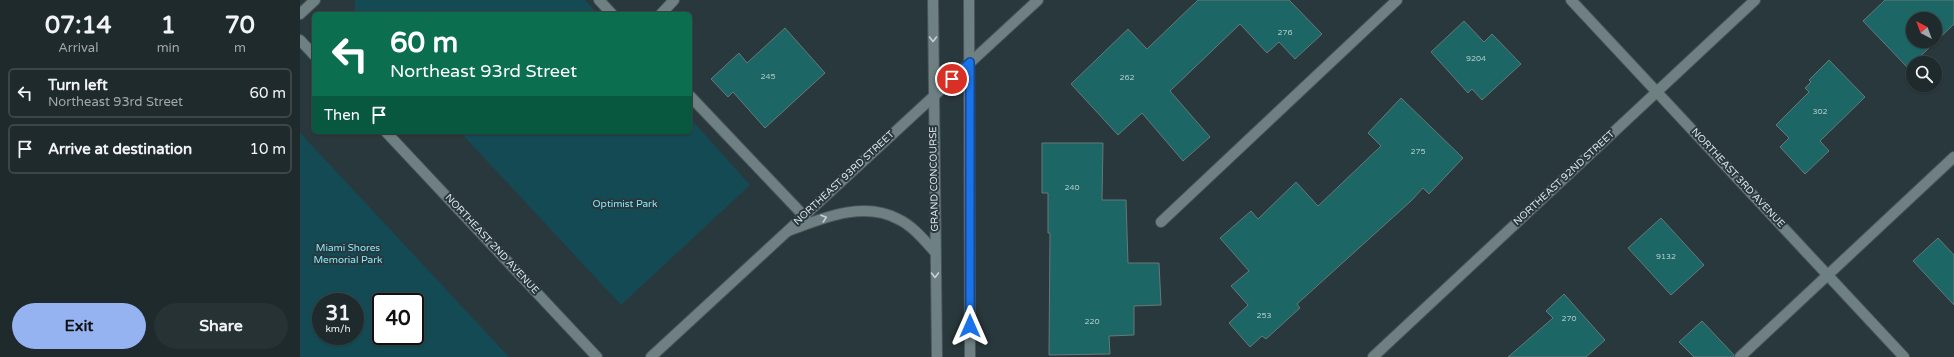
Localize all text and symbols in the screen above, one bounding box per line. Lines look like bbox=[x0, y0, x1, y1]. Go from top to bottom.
text: 07:14 bbox=[45, 11, 112, 40]
text: 1 bbox=[161, 11, 176, 40]
text: 70 bbox=[225, 11, 255, 40]
north arrow bbox=[1906, 12, 1942, 48]
map controls bbox=[1906, 12, 1942, 92]
text: 60 m bbox=[390, 26, 458, 60]
icon: left bbox=[324, 28, 376, 80]
house number: 276 bbox=[1277, 28, 1293, 37]
one-way arrow bbox=[929, 36, 937, 42]
text: Arrival bbox=[58, 40, 98, 56]
text: min bbox=[157, 40, 180, 56]
text: m bbox=[234, 40, 246, 56]
house number: 9204 bbox=[1466, 54, 1486, 63]
button: search bbox=[1906, 56, 1942, 92]
text: Northeast 93rd Street bbox=[390, 60, 577, 82]
pin bbox=[935, 62, 969, 96]
icon: arrive bbox=[941, 68, 963, 90]
house number: 245 bbox=[760, 72, 776, 81]
house number: 262 bbox=[1119, 73, 1135, 82]
text: Turn left bbox=[48, 76, 108, 94]
icon: left bbox=[14, 82, 36, 104]
text: 60 m bbox=[249, 84, 286, 102]
text: Northeast 93rd Street bbox=[48, 94, 183, 110]
icon: arrive bbox=[368, 104, 390, 126]
text: Then bbox=[324, 106, 360, 124]
house number: 302 bbox=[1812, 107, 1828, 116]
street label: GRAND CONCOURSE bbox=[927, 126, 941, 232]
street label: NORTHEAST 3RD AVENUE bbox=[1689, 126, 1787, 230]
street label: NORTHEAST 93RD STREET bbox=[791, 128, 897, 228]
street label: NORTHEAST 92ND STREET bbox=[1511, 128, 1617, 228]
icon: arrive bbox=[14, 138, 36, 160]
text: Arrive at destination bbox=[48, 140, 192, 158]
text: 10 m bbox=[249, 140, 286, 158]
house number: 275 bbox=[1410, 147, 1426, 156]
house number: 240 bbox=[1064, 183, 1080, 192]
street label: NORTHEAST 2ND AVENUE bbox=[443, 192, 541, 296]
park label: Optimist Park bbox=[593, 198, 658, 210]
one-way arrow bbox=[821, 214, 828, 223]
park label: Miami Shores Memorial Park bbox=[314, 242, 383, 266]
house number: 9132 bbox=[1656, 252, 1676, 261]
one-way arrow bbox=[931, 272, 940, 278]
speed limit sign: 40 bbox=[372, 293, 424, 345]
text: 31 bbox=[325, 302, 351, 326]
button: Exit bbox=[12, 303, 146, 349]
button: Share bbox=[154, 303, 288, 349]
position arrow bbox=[949, 305, 991, 347]
house number: 253 bbox=[1256, 311, 1272, 320]
house number: 270 bbox=[1561, 314, 1577, 323]
house number: 220 bbox=[1084, 317, 1100, 326]
text: km/h bbox=[325, 323, 351, 335]

